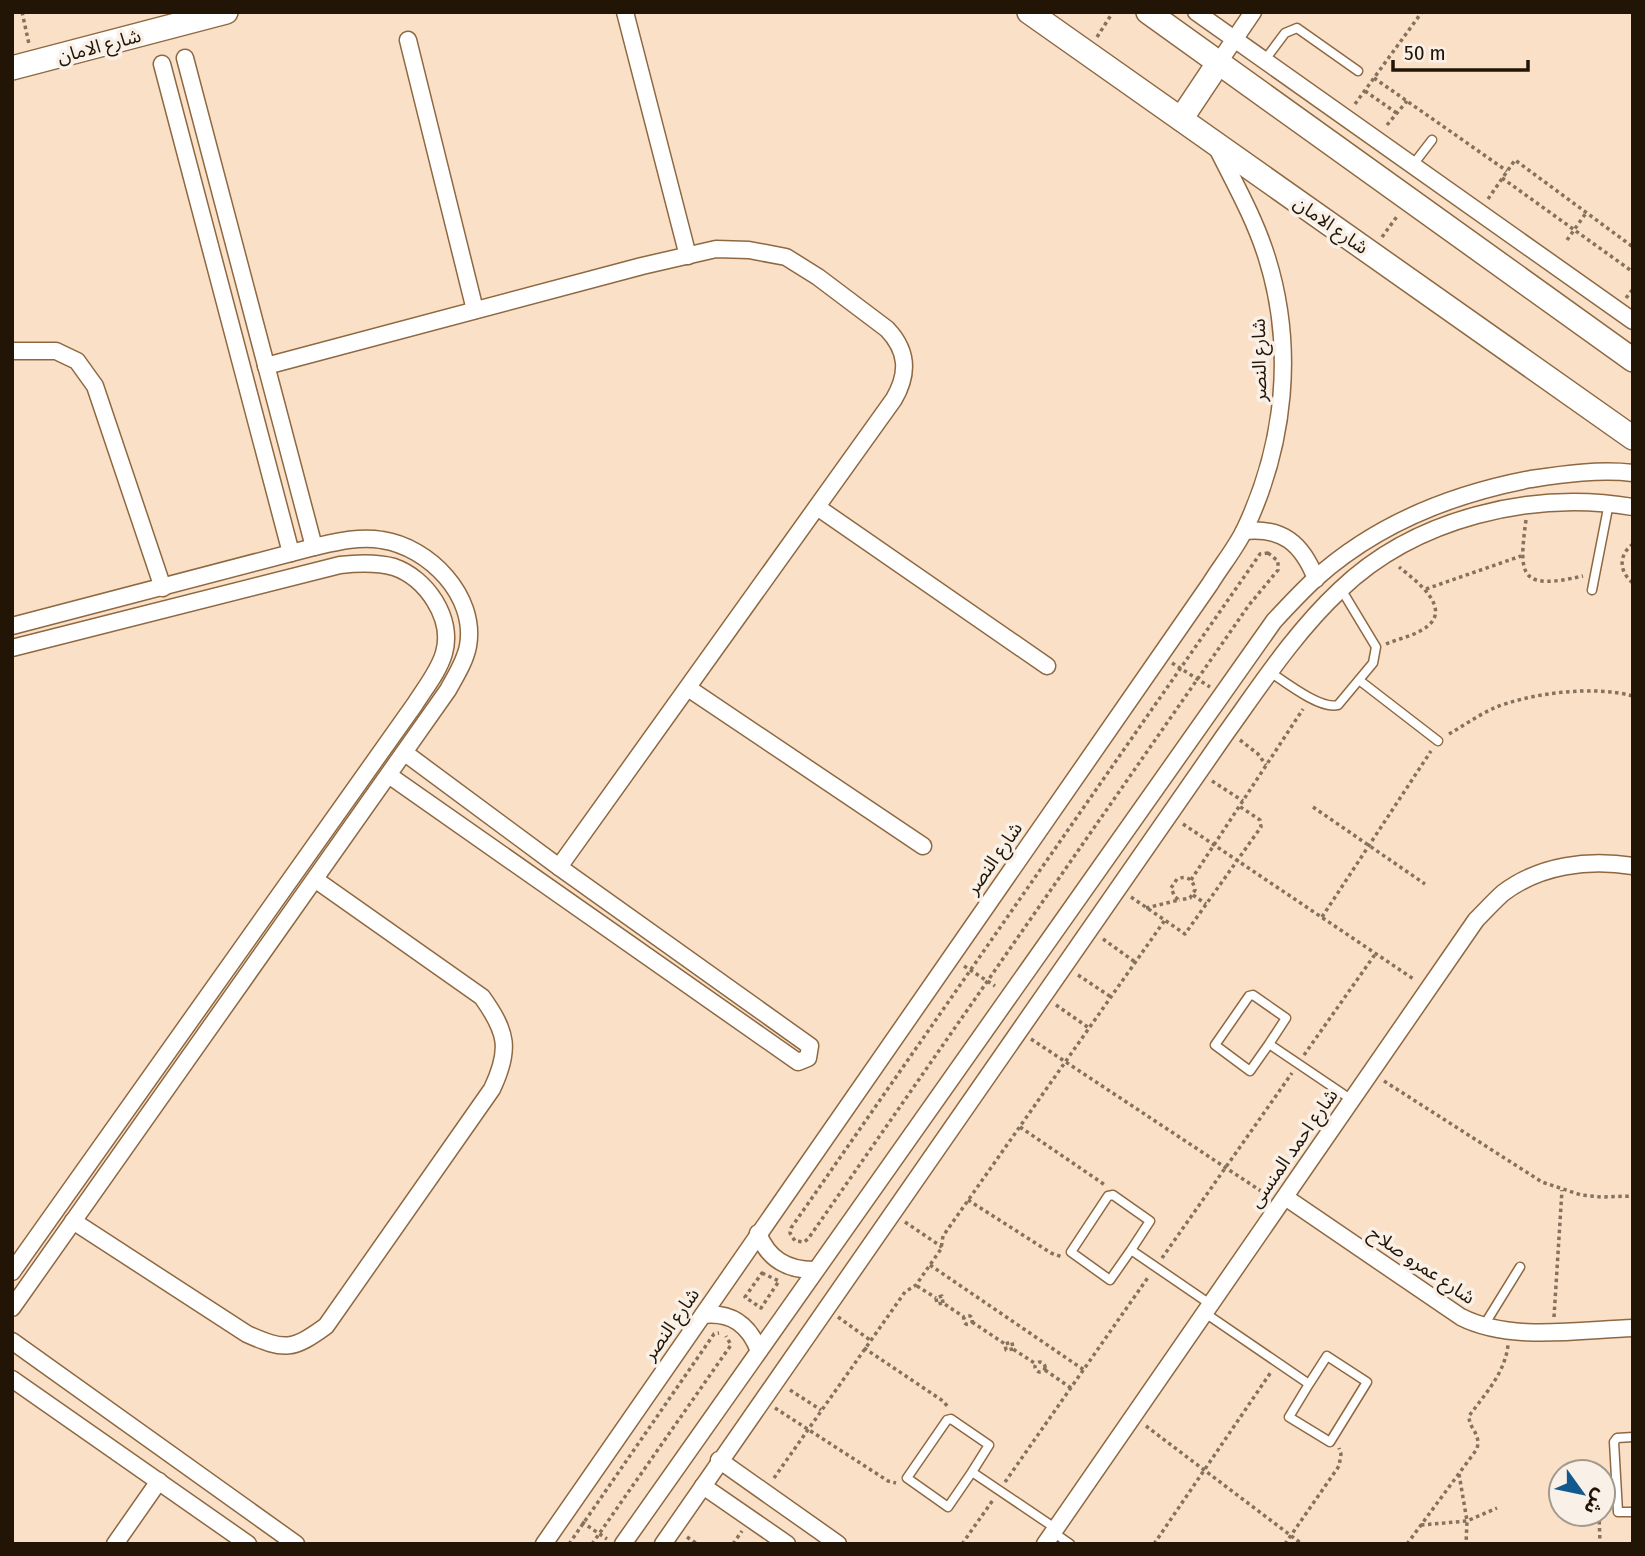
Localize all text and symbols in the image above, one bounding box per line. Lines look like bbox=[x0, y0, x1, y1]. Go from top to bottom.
street label: شارع الامان bbox=[55, 24, 144, 70]
scale bar bbox=[1393, 28, 1528, 72]
text: 50 m bbox=[1404, 40, 1446, 66]
street label: شارع الامان bbox=[1288, 191, 1373, 261]
street label: شارع النصر bbox=[1247, 318, 1273, 403]
street label: شارع النصر bbox=[960, 817, 1029, 901]
street label: شارع احمد المنسى bbox=[1243, 1084, 1344, 1213]
street label: شارع عمرو صلاح bbox=[1363, 1221, 1480, 1311]
street label: شارع النصر bbox=[637, 1283, 706, 1367]
north arrow bbox=[1547, 1458, 1617, 1528]
text: ش bbox=[1579, 1485, 1613, 1519]

